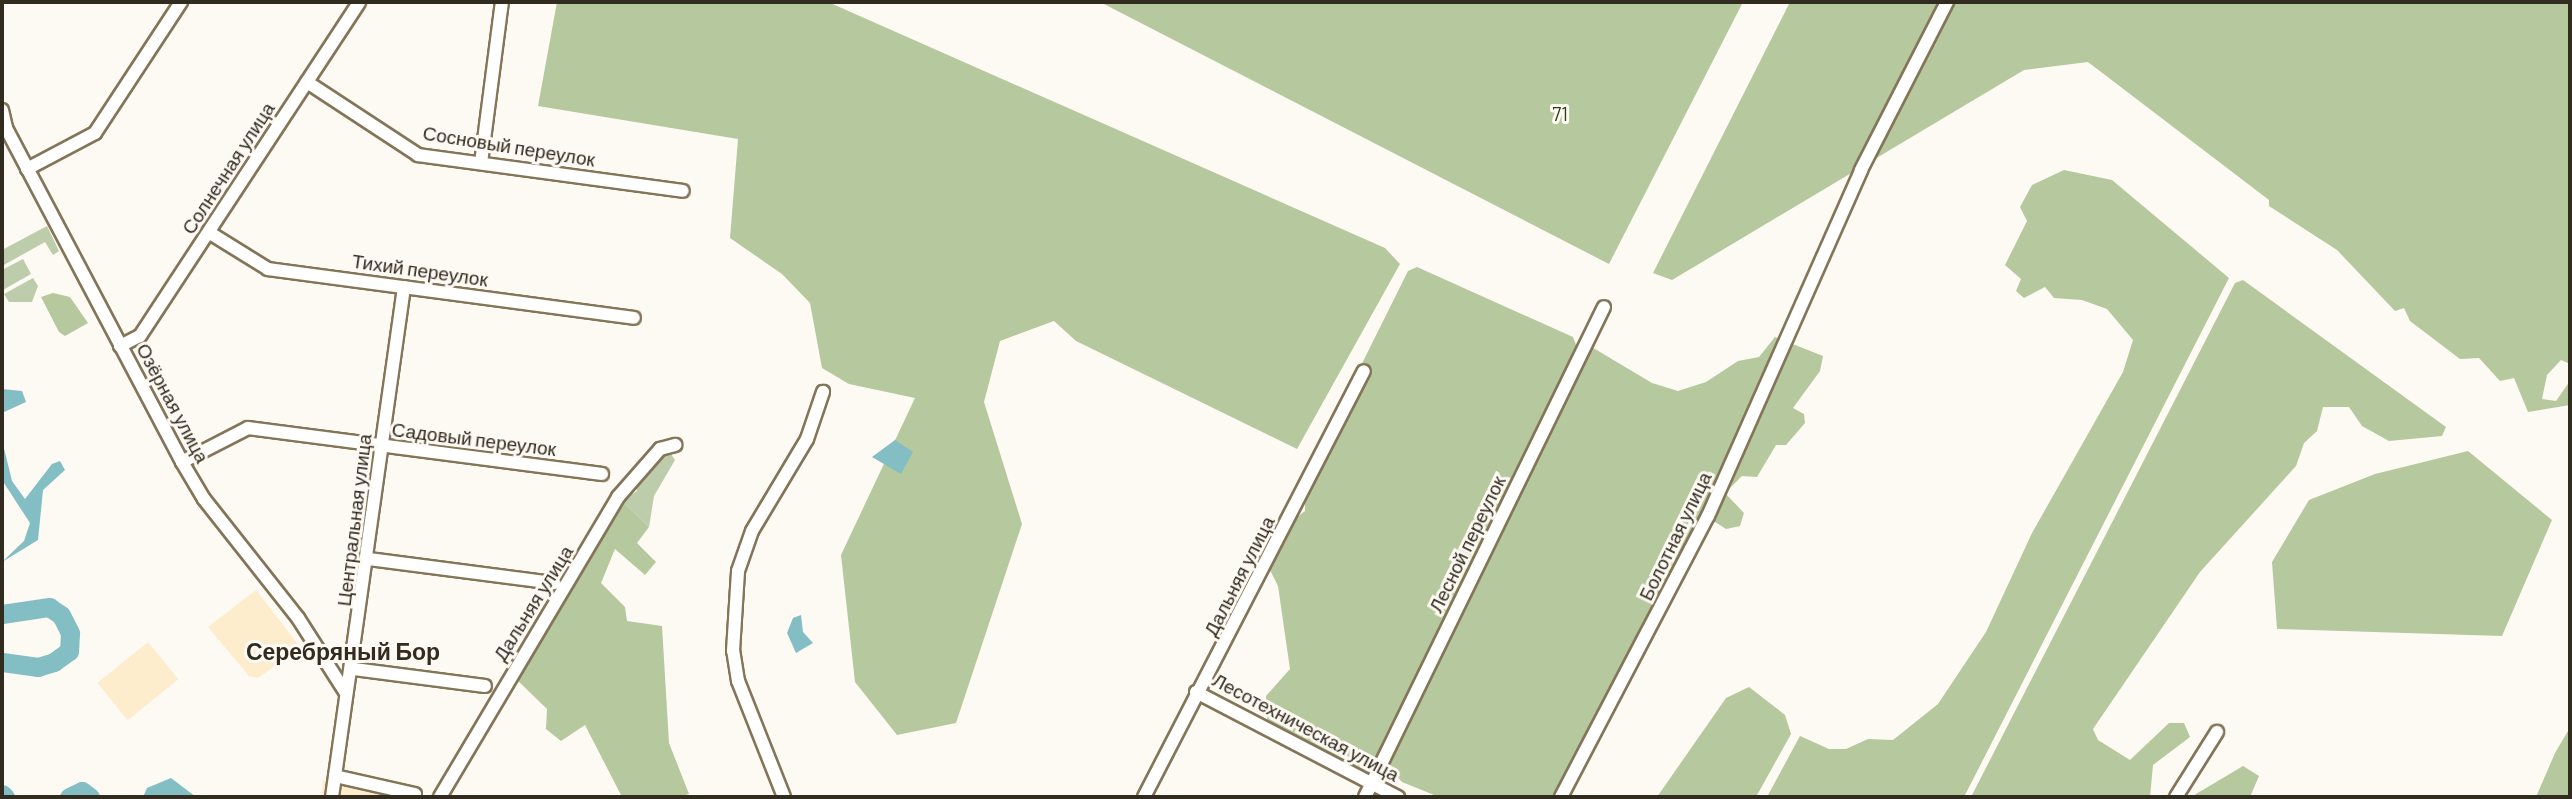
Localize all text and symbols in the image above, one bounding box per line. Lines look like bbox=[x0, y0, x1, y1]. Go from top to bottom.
street label: Солнечная улица bbox=[177, 98, 279, 238]
park label: 71 bbox=[1552, 103, 1568, 125]
street label: Сосновый переулок bbox=[421, 121, 597, 171]
street label: Тихий переулок bbox=[351, 249, 489, 291]
street label: Озёрная улица bbox=[132, 339, 214, 467]
street label: Садовый переулок bbox=[391, 418, 557, 460]
street label: Центральная улица bbox=[332, 433, 376, 607]
street label: Болотная улица bbox=[1634, 468, 1716, 604]
street label: Лесной переулок bbox=[1424, 472, 1510, 616]
street label: Дальняя улица bbox=[1199, 512, 1279, 640]
street label: Дальняя улица bbox=[488, 541, 578, 665]
district label: Серебряный Бор bbox=[246, 637, 440, 665]
street label: Лесотехническая улица bbox=[1209, 668, 1403, 786]

